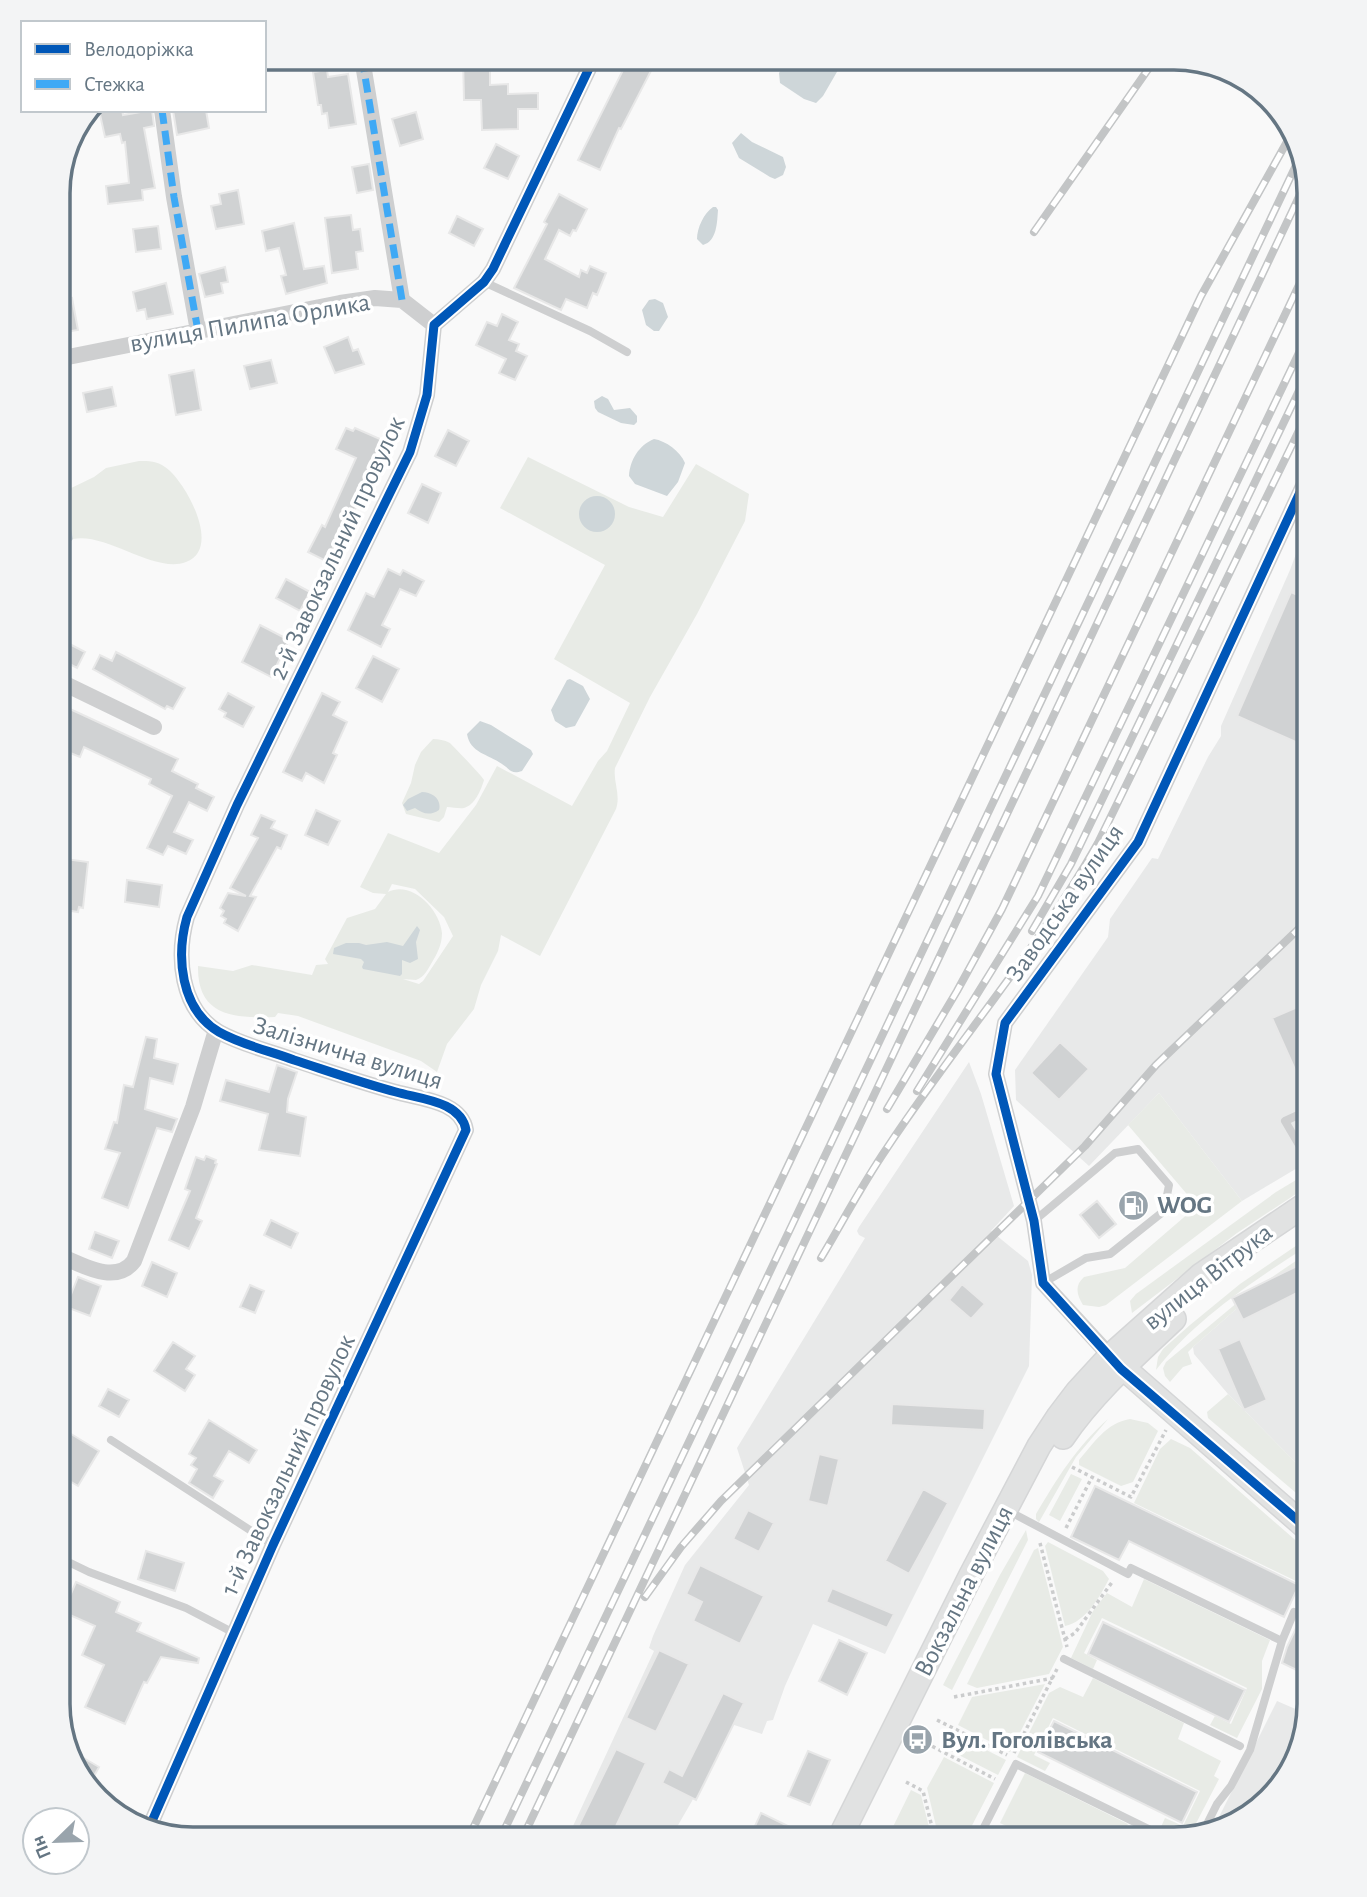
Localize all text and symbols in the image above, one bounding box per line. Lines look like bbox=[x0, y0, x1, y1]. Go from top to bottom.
legend bbox=[21, 21, 266, 112]
text: Велодоріжка bbox=[84, 39, 194, 60]
text: Стежка bbox=[84, 74, 145, 95]
street label: вулиця Пилипа Орлика bbox=[128, 289, 372, 357]
street label: 2-й Завокзальний провулок bbox=[264, 412, 410, 684]
street label: Заводська вулиця bbox=[1001, 820, 1129, 986]
street label: Залізнична вулиця bbox=[250, 1012, 446, 1094]
fuel station icon: WOG bbox=[1117, 1188, 1151, 1222]
place label: WOG bbox=[1157, 1192, 1212, 1218]
street label: вулиця Вітрука bbox=[1139, 1219, 1277, 1335]
street label: 1-й Завокзальний провулок bbox=[216, 1331, 360, 1599]
street label: Вокзальна вулиця bbox=[910, 1502, 1018, 1680]
bus stop icon: Вул. Гоголівська bbox=[901, 1723, 935, 1757]
place label: Вул. Гоголівська bbox=[941, 1727, 1113, 1753]
north arrow bbox=[21, 1806, 91, 1876]
text: Пн bbox=[28, 1833, 55, 1861]

